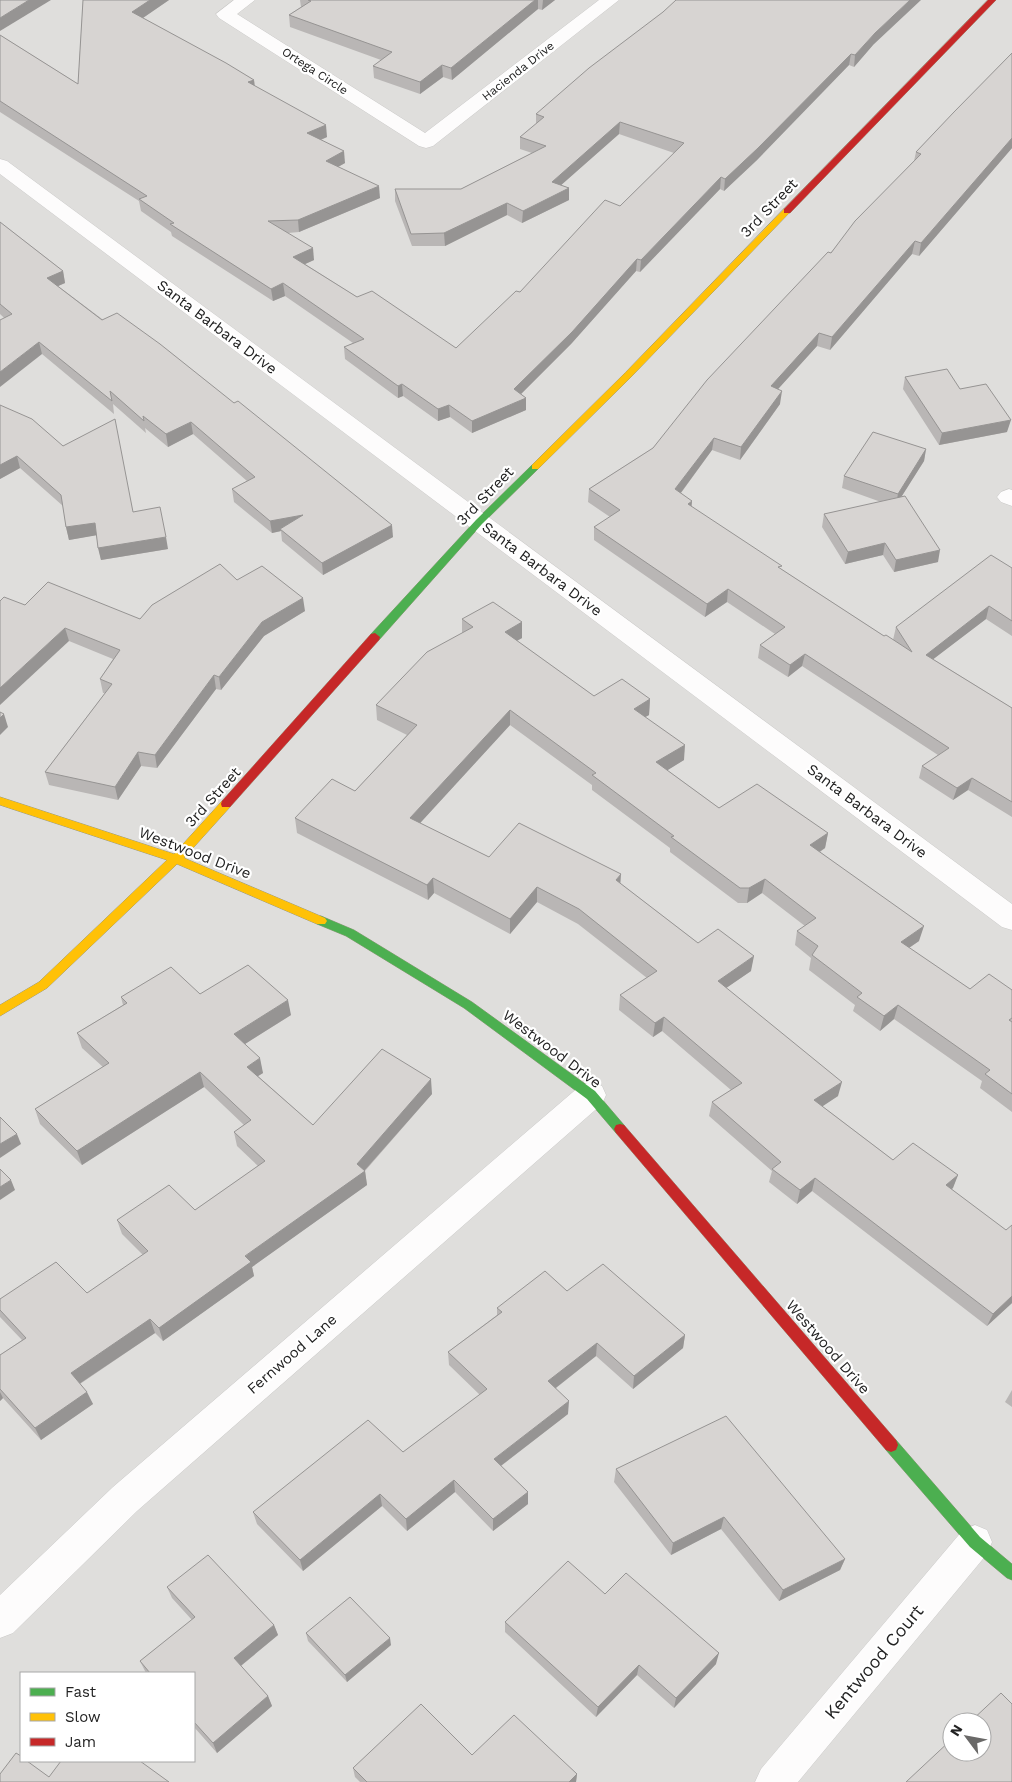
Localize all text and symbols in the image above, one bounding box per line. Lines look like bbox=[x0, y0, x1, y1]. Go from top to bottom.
street label: Hacienda Drive bbox=[479, 38, 557, 104]
street label: Ortega Circle bbox=[279, 44, 351, 98]
street label: 3rd Street bbox=[737, 175, 802, 241]
street label: Santa Barbara Drive bbox=[153, 276, 281, 378]
street label: 3rd Street bbox=[453, 463, 518, 529]
street label: Santa Barbara Drive bbox=[478, 518, 606, 620]
street label: Santa Barbara Drive bbox=[803, 760, 931, 862]
street label: 3rd Street bbox=[181, 763, 245, 831]
street label: Westwood Drive bbox=[136, 823, 254, 883]
street label: Westwood Drive bbox=[499, 1006, 605, 1092]
street label: Westwood Drive bbox=[782, 1296, 874, 1398]
street label: Fernwood Lane bbox=[244, 1310, 340, 1398]
street label: Kentwood Court bbox=[820, 1600, 928, 1723]
legend bbox=[20, 1672, 195, 1762]
text: Fast bbox=[65, 1683, 97, 1701]
text: Slow bbox=[65, 1708, 101, 1726]
north arrow bbox=[942, 1712, 992, 1762]
text: N bbox=[946, 1721, 966, 1739]
text: Jam bbox=[65, 1733, 96, 1751]

